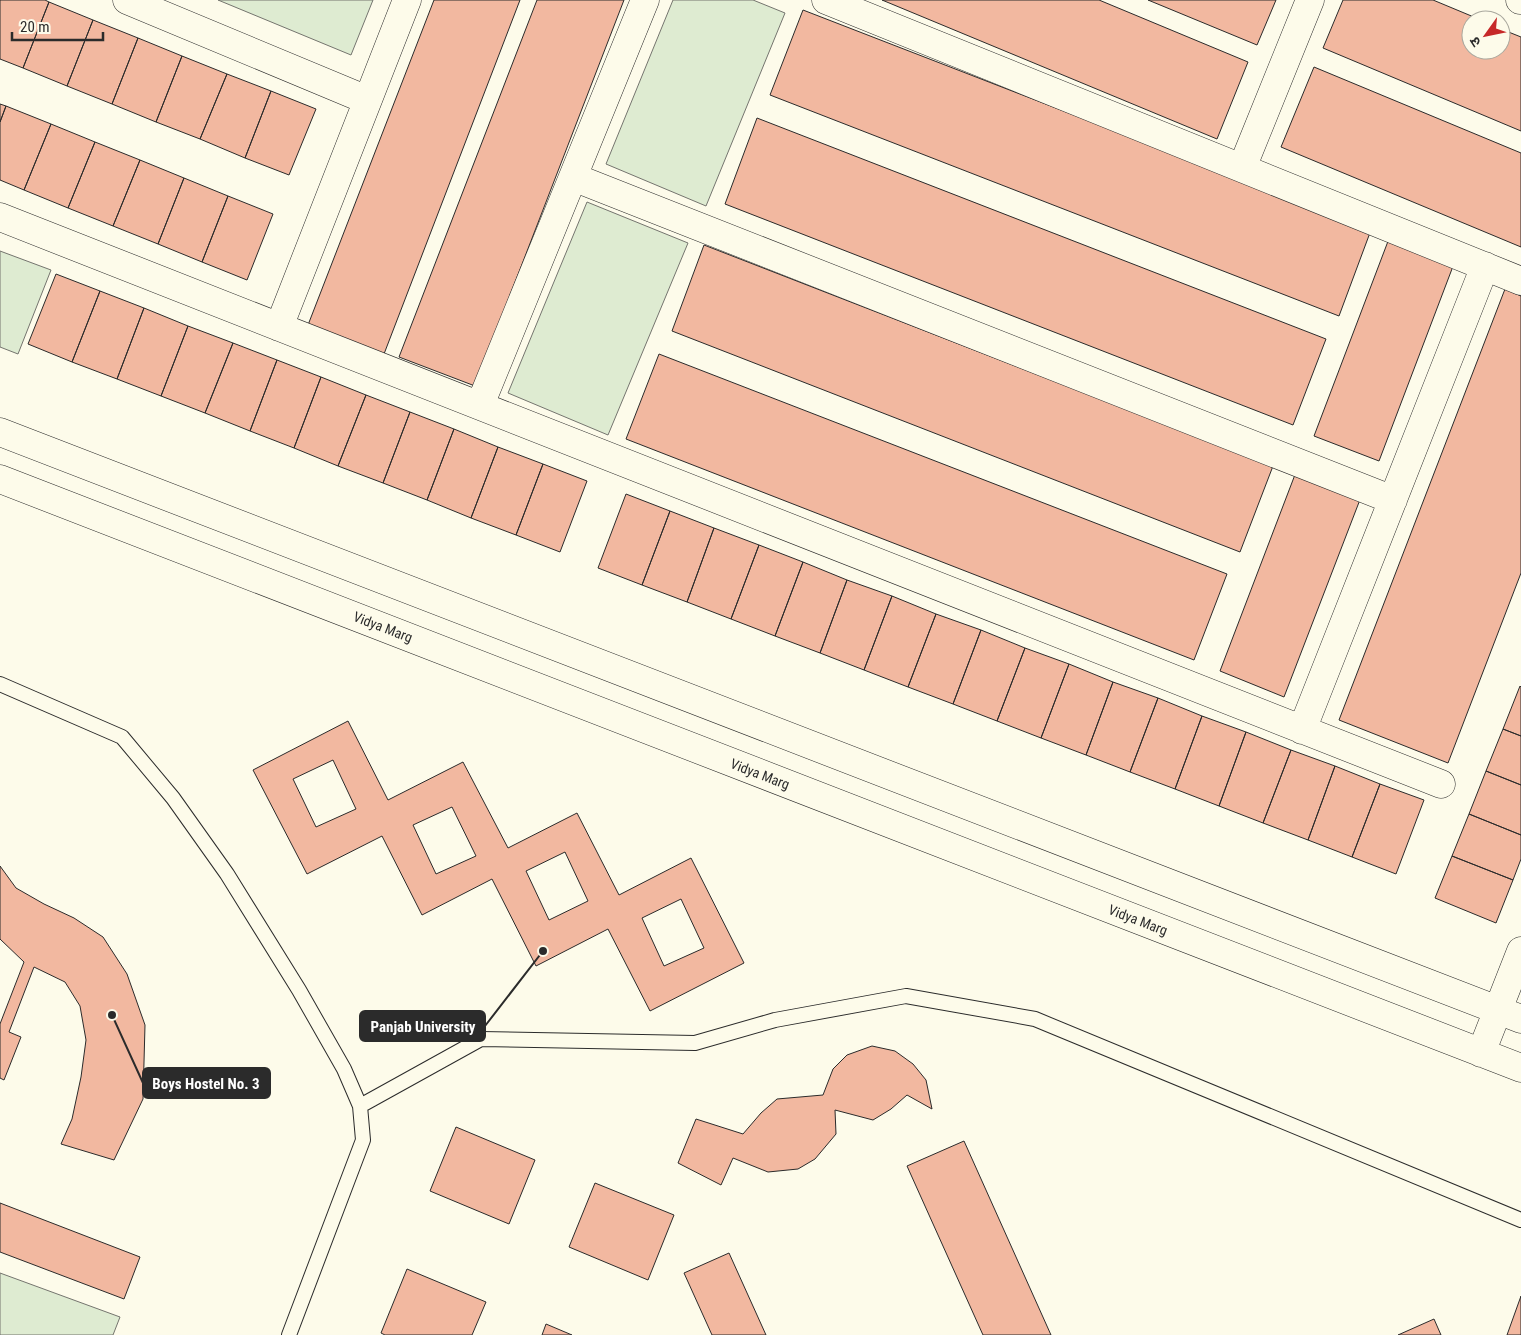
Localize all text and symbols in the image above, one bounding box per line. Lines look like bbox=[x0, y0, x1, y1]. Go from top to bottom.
scale bar bbox=[12, 10, 104, 42]
north arrow bbox=[1461, 10, 1511, 60]
text: 20 m bbox=[20, 18, 50, 36]
text: उ bbox=[1466, 34, 1484, 50]
street label: Vidya Marg bbox=[351, 608, 415, 646]
street label: Vidya Marg bbox=[728, 755, 792, 793]
street label: Vidya Marg bbox=[1106, 901, 1170, 939]
callout: Panjab University bbox=[360, 1011, 485, 1041]
text: Panjab University bbox=[371, 1018, 476, 1036]
callout: Boys Hostel No. 3 bbox=[143, 1068, 270, 1098]
text: Boys Hostel No. 3 bbox=[152, 1075, 260, 1093]

